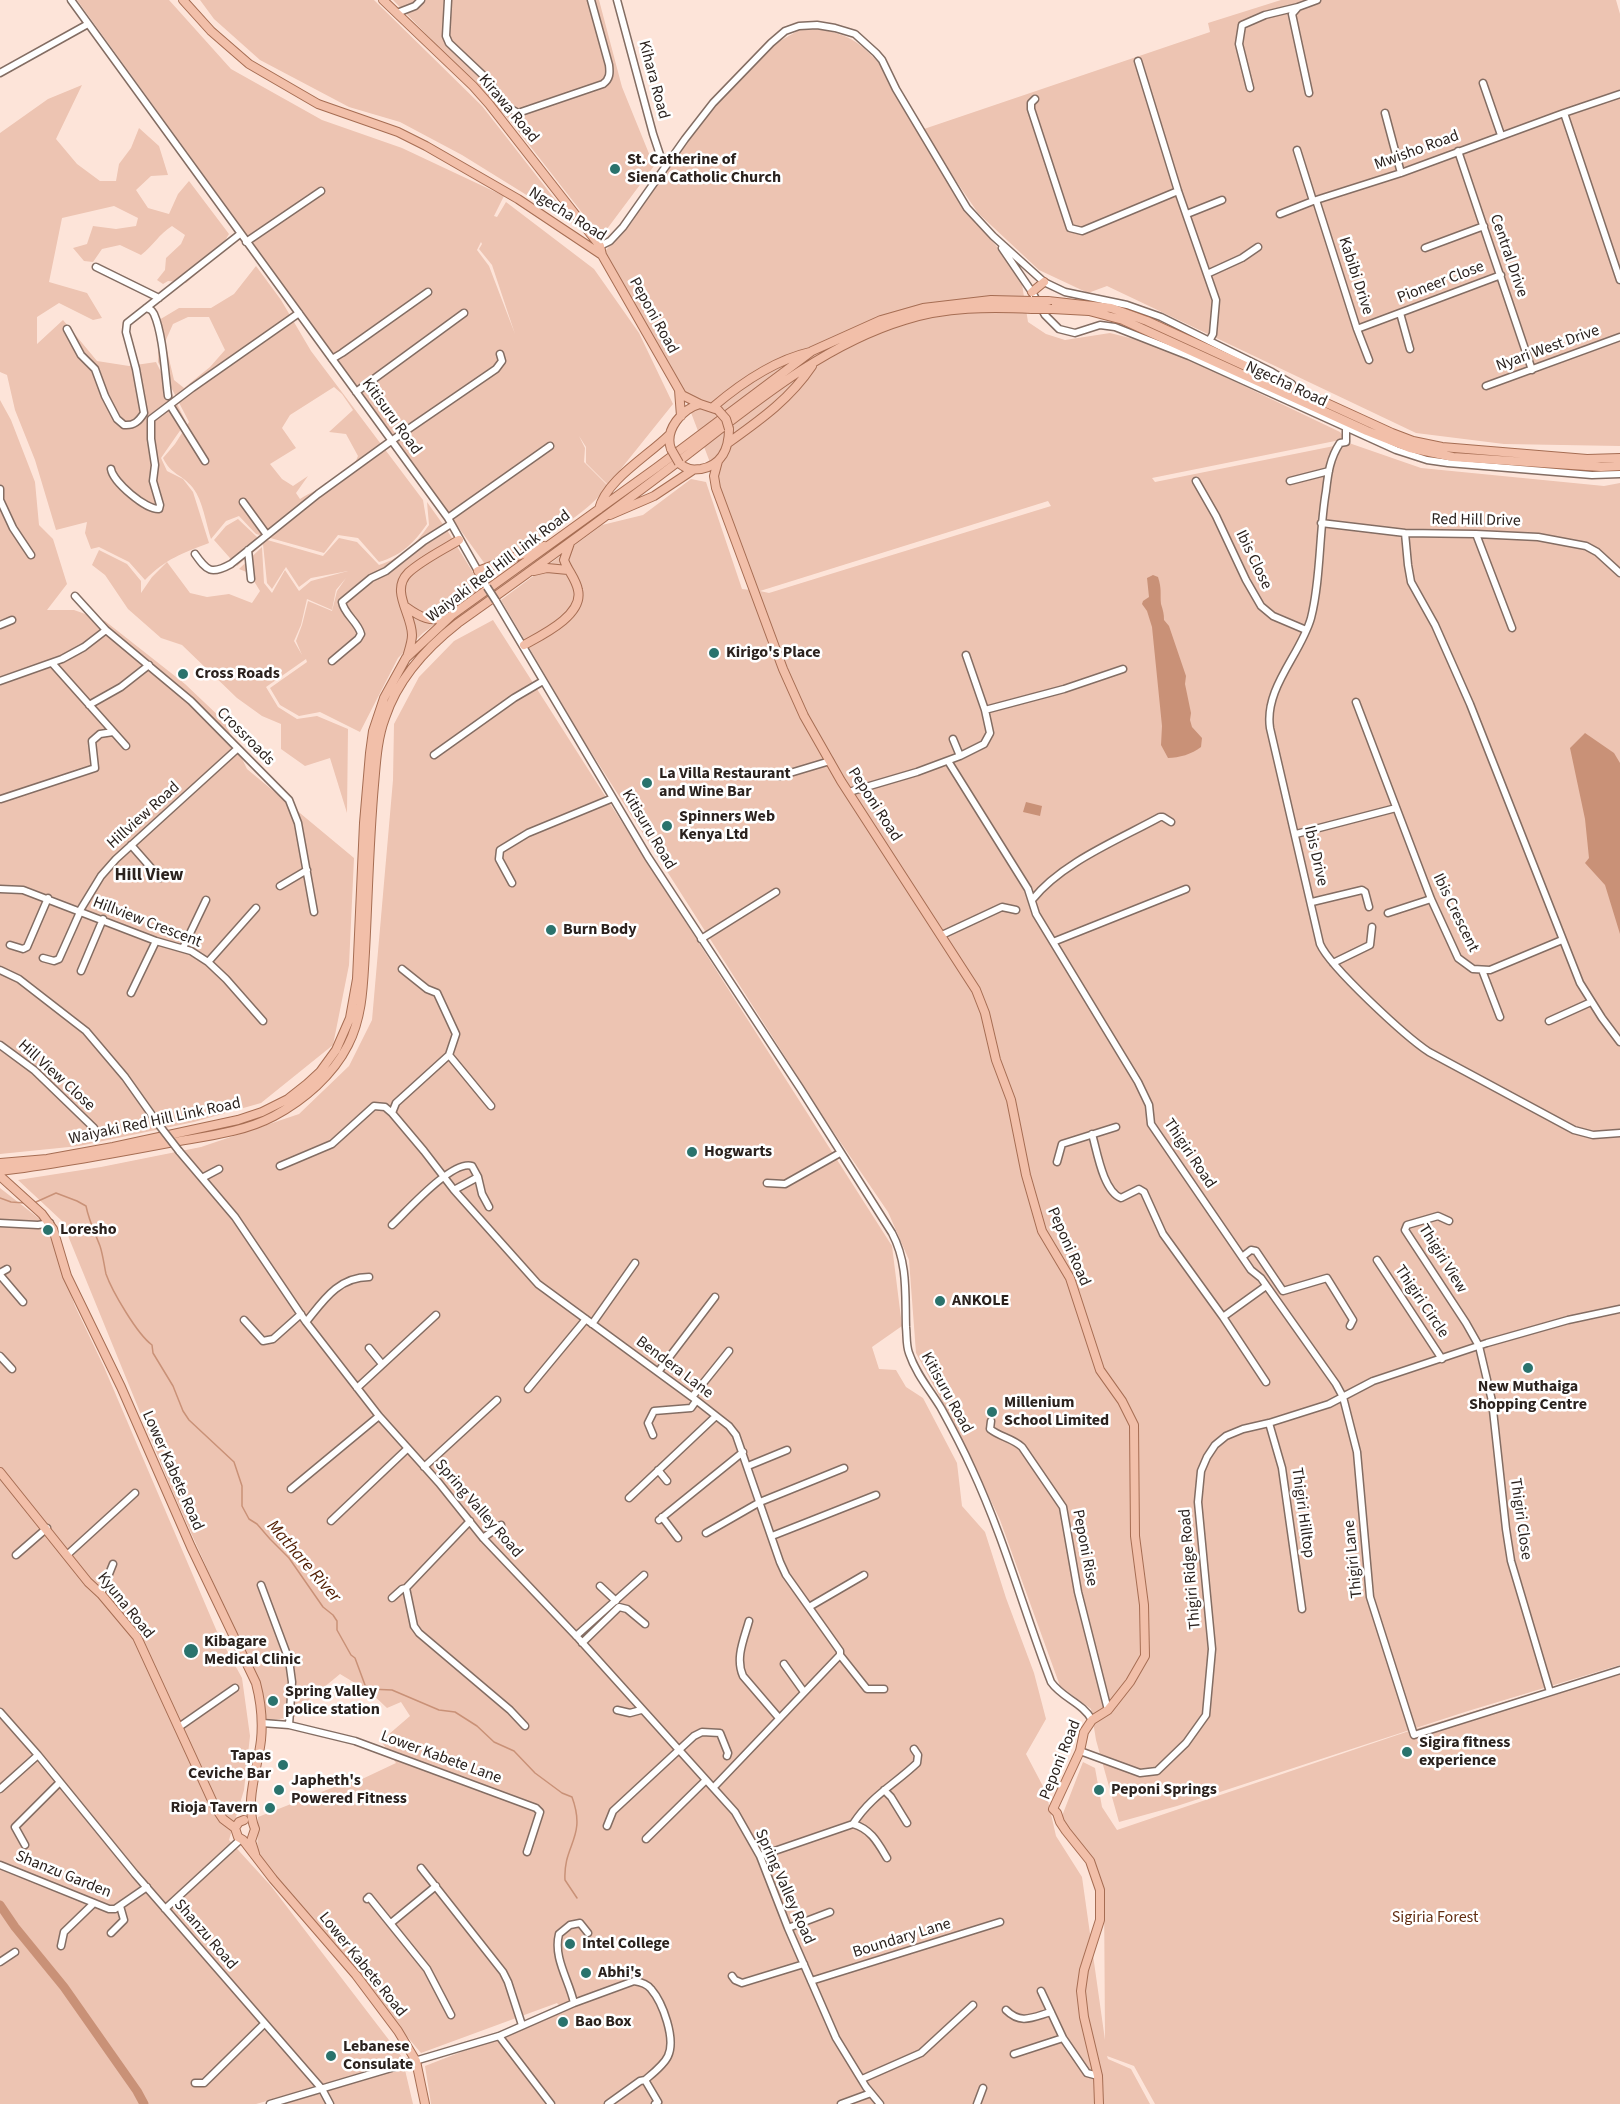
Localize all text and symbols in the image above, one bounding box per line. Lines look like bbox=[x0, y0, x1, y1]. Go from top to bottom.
street label: Kihara Road bbox=[633, 39, 673, 121]
street label: Kirawa Road bbox=[474, 71, 542, 147]
street label: Mwisho Road bbox=[1372, 127, 1462, 175]
place label: St. Catherine of Siena Catholic Church bbox=[627, 150, 781, 188]
marker: St. Catherine of Siena Catholic Church bbox=[608, 162, 622, 176]
street label: Ngecha Road bbox=[525, 184, 609, 246]
street label: Central Drive bbox=[1485, 212, 1531, 300]
street label: Kabibi Drive bbox=[1333, 235, 1377, 317]
street label: Pioneer Close bbox=[1395, 258, 1487, 308]
street label: Peponi Road bbox=[624, 274, 682, 358]
street label: Nyari West Drive bbox=[1494, 321, 1602, 377]
street label: Ngecha Road bbox=[1242, 358, 1330, 412]
street label: Kitisuru Road bbox=[357, 375, 425, 459]
street label: Waiyaki Red Hill Link Road bbox=[423, 507, 575, 627]
street label: Red Hill Drive bbox=[1431, 511, 1521, 531]
street label: Ibis Close bbox=[1230, 527, 1276, 593]
place label: Kirigo's Place bbox=[726, 643, 821, 663]
marker: Kirigo's Place bbox=[707, 646, 721, 660]
place label: Cross Roads bbox=[195, 664, 280, 684]
marker: Cross Roads bbox=[176, 667, 190, 681]
street label: Crossroads bbox=[212, 704, 278, 770]
place label: La Villa Restaurant and Wine Bar bbox=[659, 764, 791, 802]
street label: Peponi Road bbox=[843, 764, 905, 846]
marker: La Villa Restaurant and Wine Bar bbox=[640, 776, 654, 790]
street label: Hillview Road bbox=[104, 778, 184, 854]
street label: Kitisuru Road bbox=[617, 787, 679, 873]
place label: Spinners Web Kenya Ltd bbox=[679, 807, 775, 845]
marker: Spinners Web Kenya Ltd bbox=[660, 819, 674, 833]
street label: Ibis Drive bbox=[1299, 824, 1331, 888]
district label: Hill View bbox=[114, 865, 184, 887]
street label: Ibis Crescent bbox=[1428, 871, 1482, 955]
street label: Hillview Crescent bbox=[90, 893, 204, 953]
place label: Burn Body bbox=[563, 920, 637, 940]
marker: Burn Body bbox=[544, 923, 558, 937]
street label: Hill View Close bbox=[13, 1036, 99, 1116]
street label: Waiyaki Red Hill Link Road bbox=[67, 1094, 243, 1150]
street label: Thigiri Road bbox=[1159, 1115, 1219, 1193]
place label: Hogwarts bbox=[704, 1142, 772, 1162]
marker: Hogwarts bbox=[685, 1145, 699, 1159]
street label: Peponi Road bbox=[1042, 1205, 1094, 1289]
place label: Loresho bbox=[60, 1220, 117, 1240]
street label: Thigiri View bbox=[1413, 1221, 1471, 1297]
marker: Loresho bbox=[41, 1223, 55, 1237]
street label: Thigiri Circle bbox=[1390, 1262, 1452, 1342]
place label: ANKOLE bbox=[952, 1291, 1009, 1311]
marker: ANKOLE bbox=[933, 1294, 947, 1308]
street label: Bendera Lane bbox=[632, 1333, 716, 1403]
street label: Kitisuru Road bbox=[916, 1349, 976, 1437]
marker: New Muthaiga Shopping Centre bbox=[1521, 1361, 1535, 1375]
place label: New Muthaiga Shopping Centre bbox=[1469, 1377, 1587, 1415]
place label: Millenium School Limited bbox=[1004, 1393, 1109, 1431]
marker: Millenium School Limited bbox=[985, 1405, 999, 1419]
street label: Lower Kabete Road bbox=[137, 1408, 207, 1534]
street label: Spring Valley Road bbox=[430, 1456, 526, 1562]
street label: Thigiri Hilltop bbox=[1286, 1467, 1318, 1559]
street label: Thigiri Close bbox=[1505, 1477, 1535, 1561]
street label: Peponi Rise bbox=[1067, 1508, 1101, 1588]
street label: Thigiri Ridge Road bbox=[1176, 1508, 1206, 1630]
water label: Mathare River bbox=[261, 1516, 345, 1608]
street label: Thigiri Lane bbox=[1340, 1519, 1368, 1599]
street label: Kyuna Road bbox=[93, 1569, 157, 1643]
place label: Kibagare Medical Clinic bbox=[204, 1632, 301, 1670]
marker: Kibagare Medical Clinic bbox=[182, 1642, 200, 1660]
place label: Spring Valley police station bbox=[285, 1682, 380, 1720]
marker: Spring Valley police station bbox=[266, 1694, 280, 1708]
street label: Peponi Road bbox=[1036, 1717, 1086, 1803]
street label: Lower Kabete Lane bbox=[378, 1727, 504, 1789]
place label: Sigira fitness experience bbox=[1419, 1733, 1510, 1771]
marker: Sigira fitness experience bbox=[1400, 1745, 1414, 1759]
place label: Tapas Ceviche Bar bbox=[188, 1746, 271, 1784]
marker: Tapas Ceviche Bar bbox=[276, 1758, 290, 1772]
place label: Japheth's Powered Fitness bbox=[291, 1771, 407, 1809]
place label: Peponi Springs bbox=[1111, 1780, 1217, 1800]
marker: Japheth's Powered Fitness bbox=[272, 1783, 286, 1797]
marker: Peponi Springs bbox=[1092, 1783, 1106, 1797]
place label: Rioja Tavern bbox=[170, 1798, 258, 1818]
marker: Rioja Tavern bbox=[263, 1801, 277, 1815]
street label: Spring Valley Road bbox=[750, 1826, 818, 1948]
street label: Shanzu Garden bbox=[12, 1847, 114, 1903]
street label: Shanzu Road bbox=[169, 1896, 241, 1974]
park label: Sigiria Forest bbox=[1392, 1908, 1478, 1928]
street label: Lower Kabete Road bbox=[314, 1909, 410, 2021]
street label: Boundary Lane bbox=[851, 1915, 953, 1963]
place label: Intel College bbox=[582, 1934, 670, 1954]
marker: Intel College bbox=[563, 1937, 577, 1951]
place label: Abhi's bbox=[598, 1963, 641, 1983]
marker: Abhi's bbox=[579, 1966, 593, 1980]
place label: Bao Box bbox=[575, 2012, 632, 2032]
marker: Bao Box bbox=[556, 2015, 570, 2029]
place label: Lebanese Consulate bbox=[343, 2037, 413, 2075]
marker: Lebanese Consulate bbox=[324, 2049, 338, 2063]

